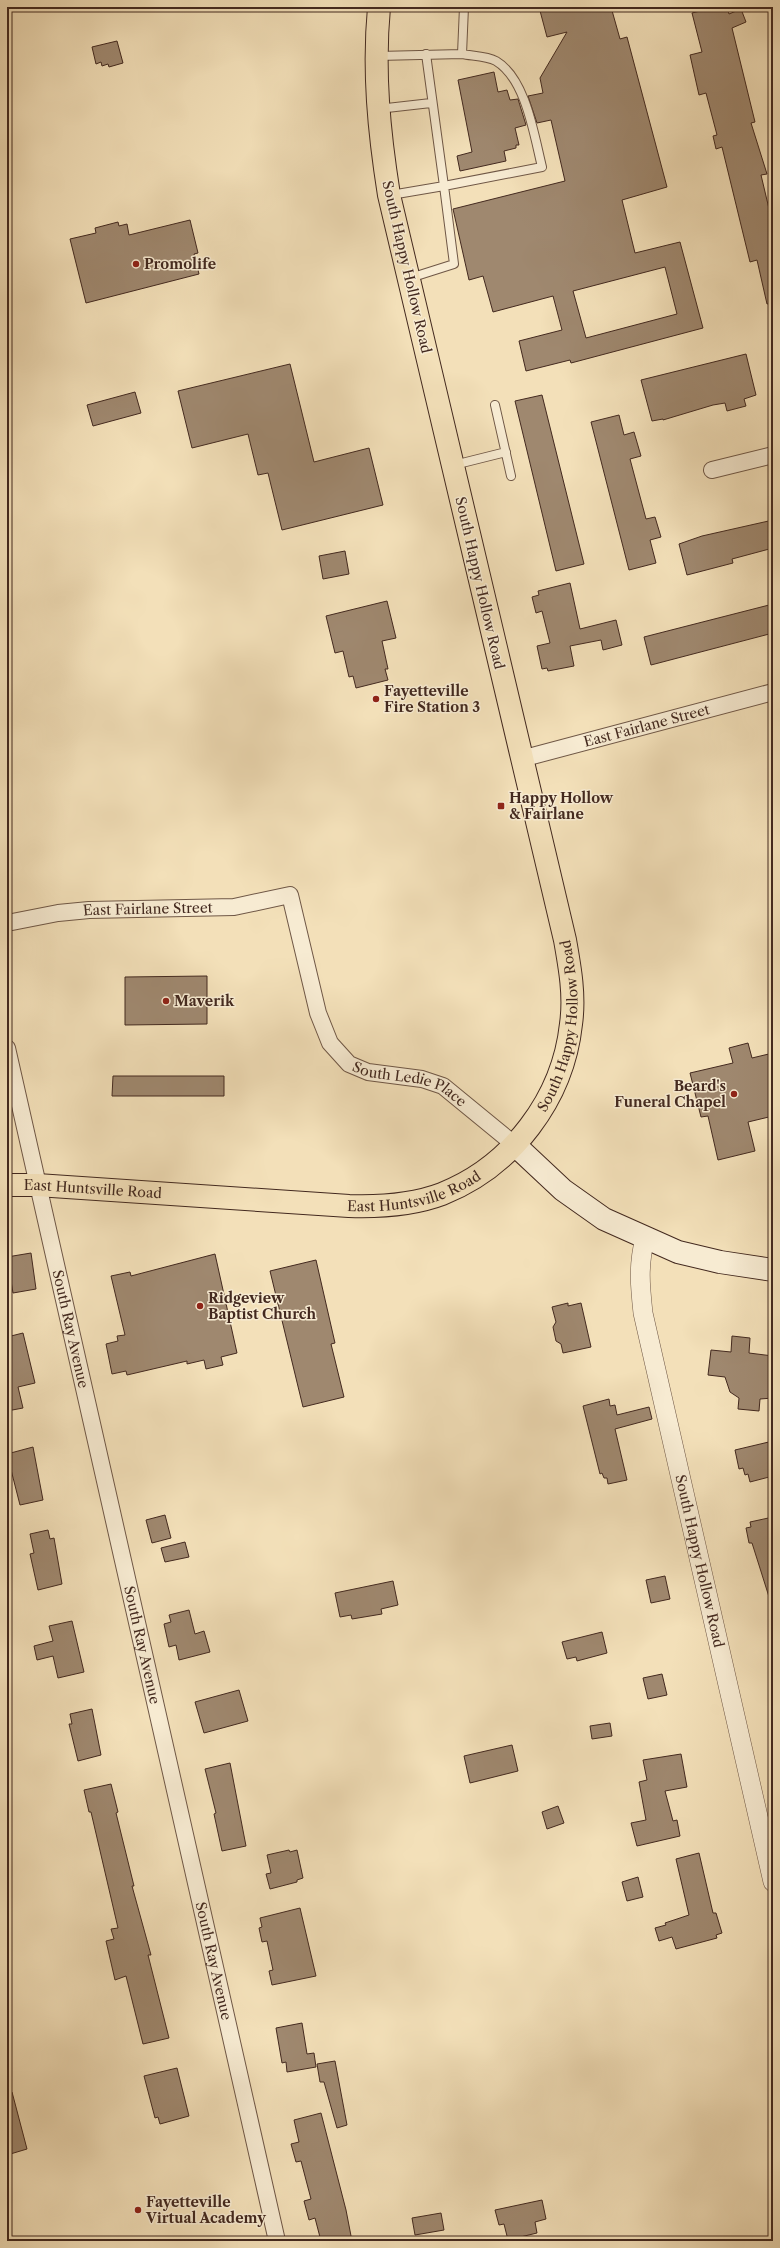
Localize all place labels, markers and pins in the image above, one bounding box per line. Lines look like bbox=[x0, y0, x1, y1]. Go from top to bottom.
place label: Promolife bbox=[144, 255, 216, 273]
marker: Promolife bbox=[131, 259, 141, 269]
place label: Fayetteville Fire Station 3 bbox=[384, 682, 480, 716]
marker: Fayetteville Fire Station 3 bbox=[371, 694, 381, 704]
place label: Happy Hollow & Fairlane bbox=[509, 789, 614, 823]
marker: Happy Hollow & Fairlane bbox=[496, 801, 506, 811]
place label: Maverik bbox=[174, 992, 235, 1010]
marker: Maverik bbox=[161, 996, 171, 1006]
place label: Beard's Funeral Chapel bbox=[614, 1077, 726, 1111]
marker: Beard's Funeral Chapel bbox=[729, 1089, 739, 1099]
place label: Ridgeview Baptist Church bbox=[208, 1289, 317, 1323]
marker: Ridgeview Baptist Church bbox=[195, 1301, 205, 1311]
place label: Fayetteville Virtual Academy bbox=[145, 2193, 266, 2227]
marker: Fayetteville Virtual Academy bbox=[133, 2205, 143, 2215]

